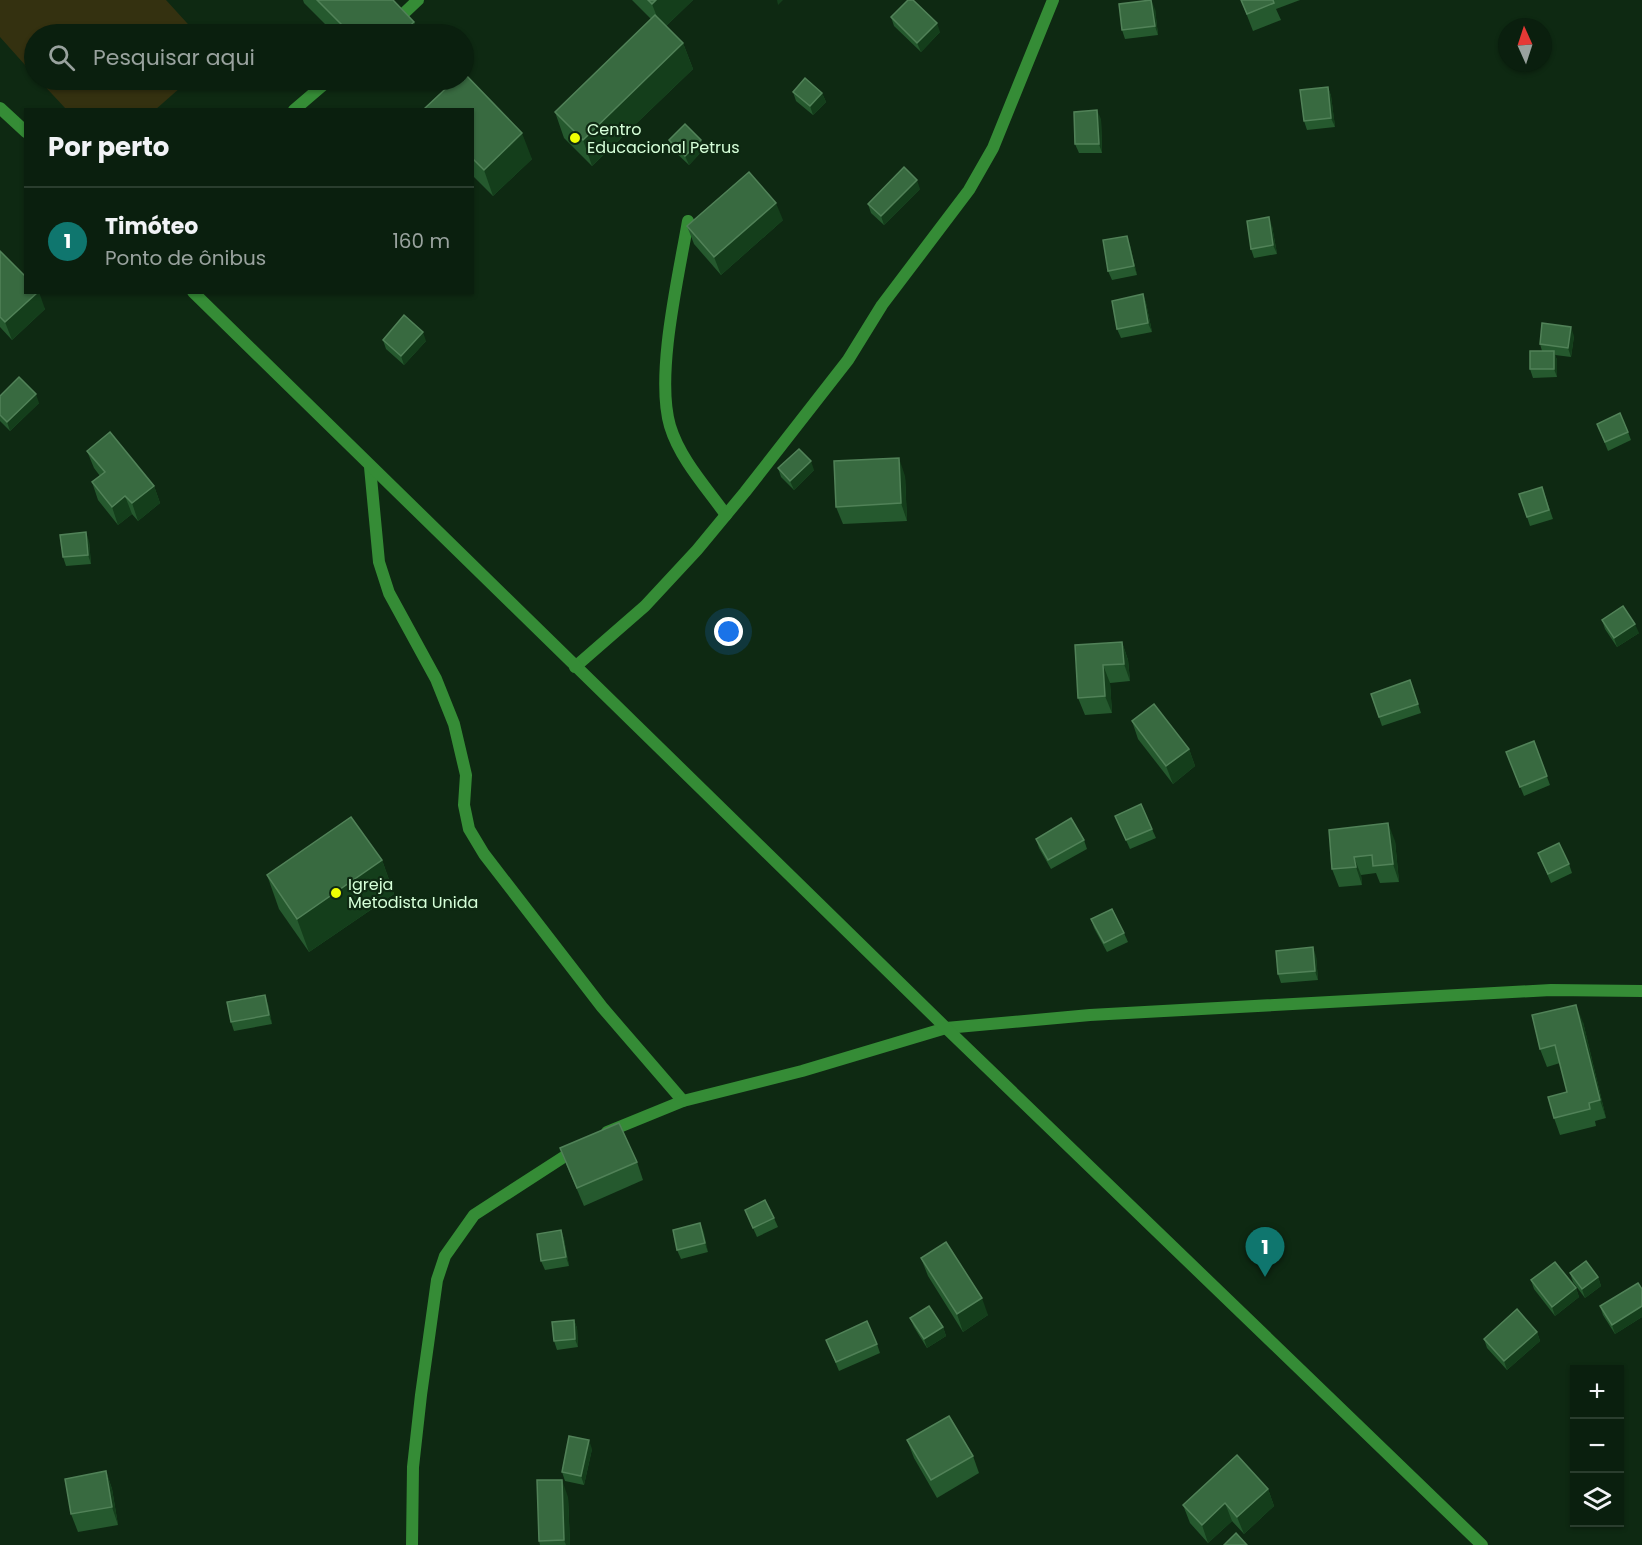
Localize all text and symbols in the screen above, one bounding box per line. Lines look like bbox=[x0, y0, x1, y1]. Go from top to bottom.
north arrow bbox=[1498, 18, 1552, 72]
search box bbox=[24, 24, 474, 90]
icon: search bbox=[45, 41, 78, 74]
text: Pesquisar aqui bbox=[93, 42, 255, 73]
place label: Centro Educacional Petrus bbox=[587, 118, 740, 159]
text: Por perto bbox=[48, 129, 169, 165]
marker: Centro Educacional Petrus bbox=[568, 131, 582, 145]
text: Timóteo bbox=[105, 211, 198, 242]
text: 1 bbox=[64, 227, 71, 255]
text: 160 m bbox=[392, 227, 450, 255]
text: Ponto de ônibus bbox=[105, 244, 266, 272]
your location bbox=[714, 617, 743, 646]
place label: Igreja Metodista Unida bbox=[348, 873, 478, 914]
marker: Igreja Metodista Unida bbox=[329, 886, 343, 900]
pin: 1 bbox=[1246, 1228, 1284, 1277]
map controls bbox=[1570, 1365, 1624, 1527]
button: + bbox=[1570, 1365, 1624, 1419]
button: − bbox=[1570, 1419, 1624, 1473]
button: layers bbox=[1570, 1473, 1624, 1527]

